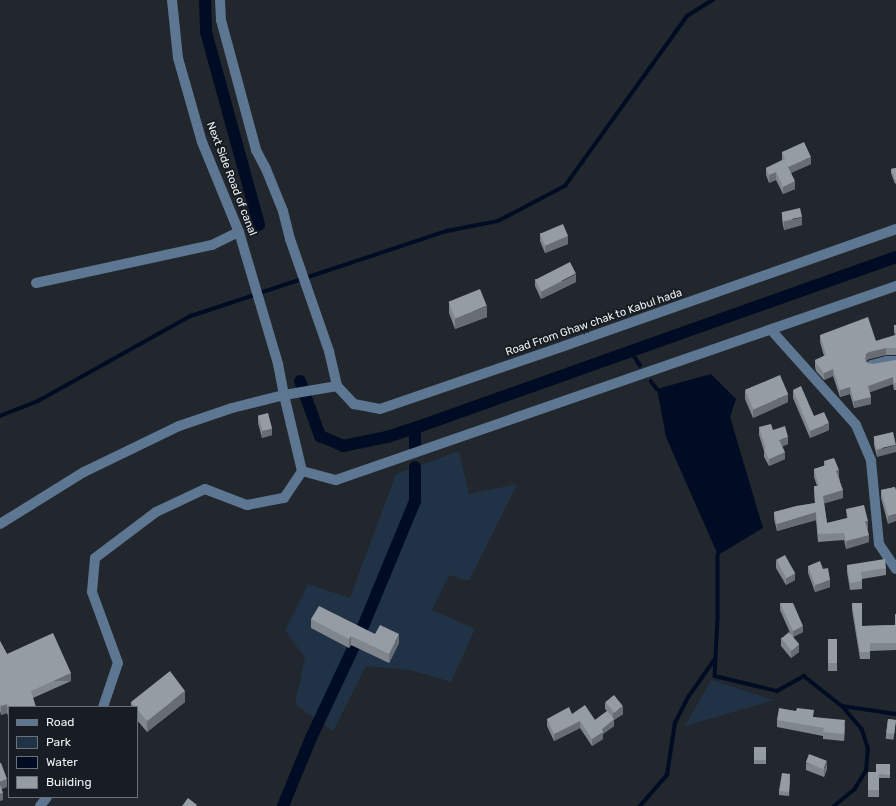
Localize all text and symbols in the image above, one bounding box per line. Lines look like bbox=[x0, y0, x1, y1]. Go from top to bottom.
street label: Next Side Road of canal bbox=[203, 120, 259, 238]
street label: Road From Ghaw chak to Kabul hada bbox=[504, 286, 684, 360]
legend bbox=[8, 706, 138, 798]
text: Road bbox=[46, 715, 74, 729]
text: Park bbox=[46, 735, 71, 749]
text: Water bbox=[46, 755, 78, 769]
text: Building bbox=[46, 775, 92, 789]

